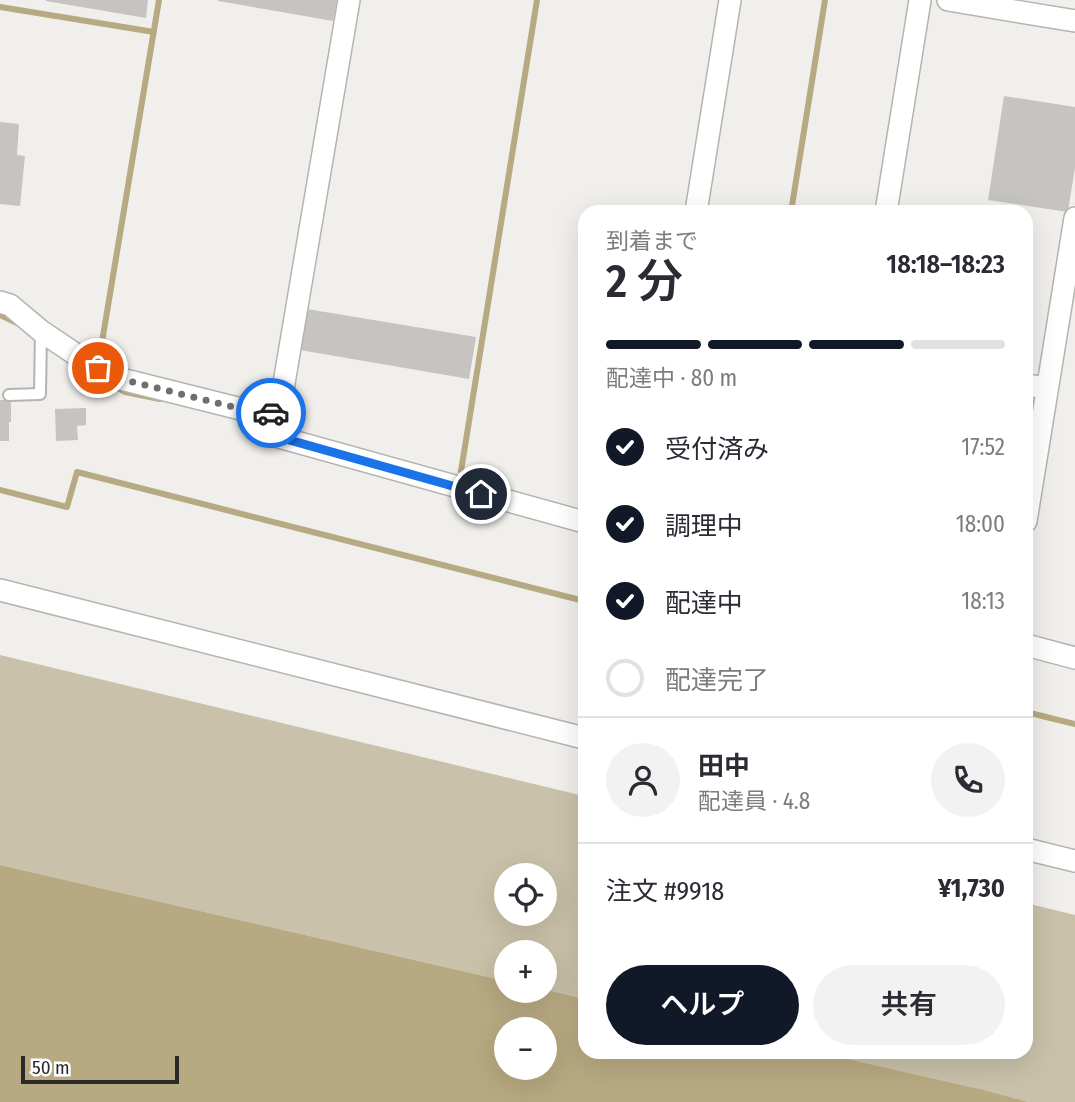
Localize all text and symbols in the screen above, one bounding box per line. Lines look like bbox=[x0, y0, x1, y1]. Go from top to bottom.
text: 到着まで bbox=[606, 227, 698, 255]
text: 18:18–18:23 bbox=[886, 249, 1005, 280]
text: 2 分 bbox=[606, 254, 683, 309]
pin bbox=[68, 338, 128, 398]
icon: bag bbox=[79, 349, 117, 387]
text: 配達中 · 80 m bbox=[606, 364, 737, 392]
courier bbox=[236, 378, 306, 448]
icon: car bbox=[252, 394, 290, 432]
icon: check bbox=[606, 428, 644, 466]
text: 17:52 bbox=[961, 433, 1005, 461]
text: 受付済み bbox=[665, 434, 769, 465]
pin bbox=[451, 464, 511, 524]
icon: home bbox=[462, 475, 500, 513]
icon: check bbox=[606, 505, 644, 543]
text: 18:00 bbox=[956, 510, 1005, 538]
text: 調理中 bbox=[665, 511, 743, 542]
icon: check bbox=[606, 582, 644, 620]
text: 18:13 bbox=[961, 587, 1005, 615]
text: 配達中 bbox=[665, 588, 743, 619]
text: 配達完了 bbox=[665, 665, 769, 696]
button: person bbox=[606, 743, 680, 817]
button: phone bbox=[931, 743, 1005, 817]
text: 田中 bbox=[698, 751, 750, 782]
text: 配達員 · 4.8 bbox=[698, 787, 810, 815]
map controls bbox=[494, 863, 557, 1080]
button: locate bbox=[494, 863, 557, 926]
text: ¥1,730 bbox=[938, 873, 1005, 904]
text: 注文 #9918 bbox=[606, 876, 724, 907]
button: + bbox=[494, 940, 557, 1003]
button: ヘルプ bbox=[606, 965, 799, 1045]
button: 共有 bbox=[813, 965, 1005, 1045]
button: − bbox=[494, 1017, 557, 1080]
scale bar bbox=[21, 1053, 178, 1085]
text: 50 m bbox=[32, 1056, 70, 1079]

